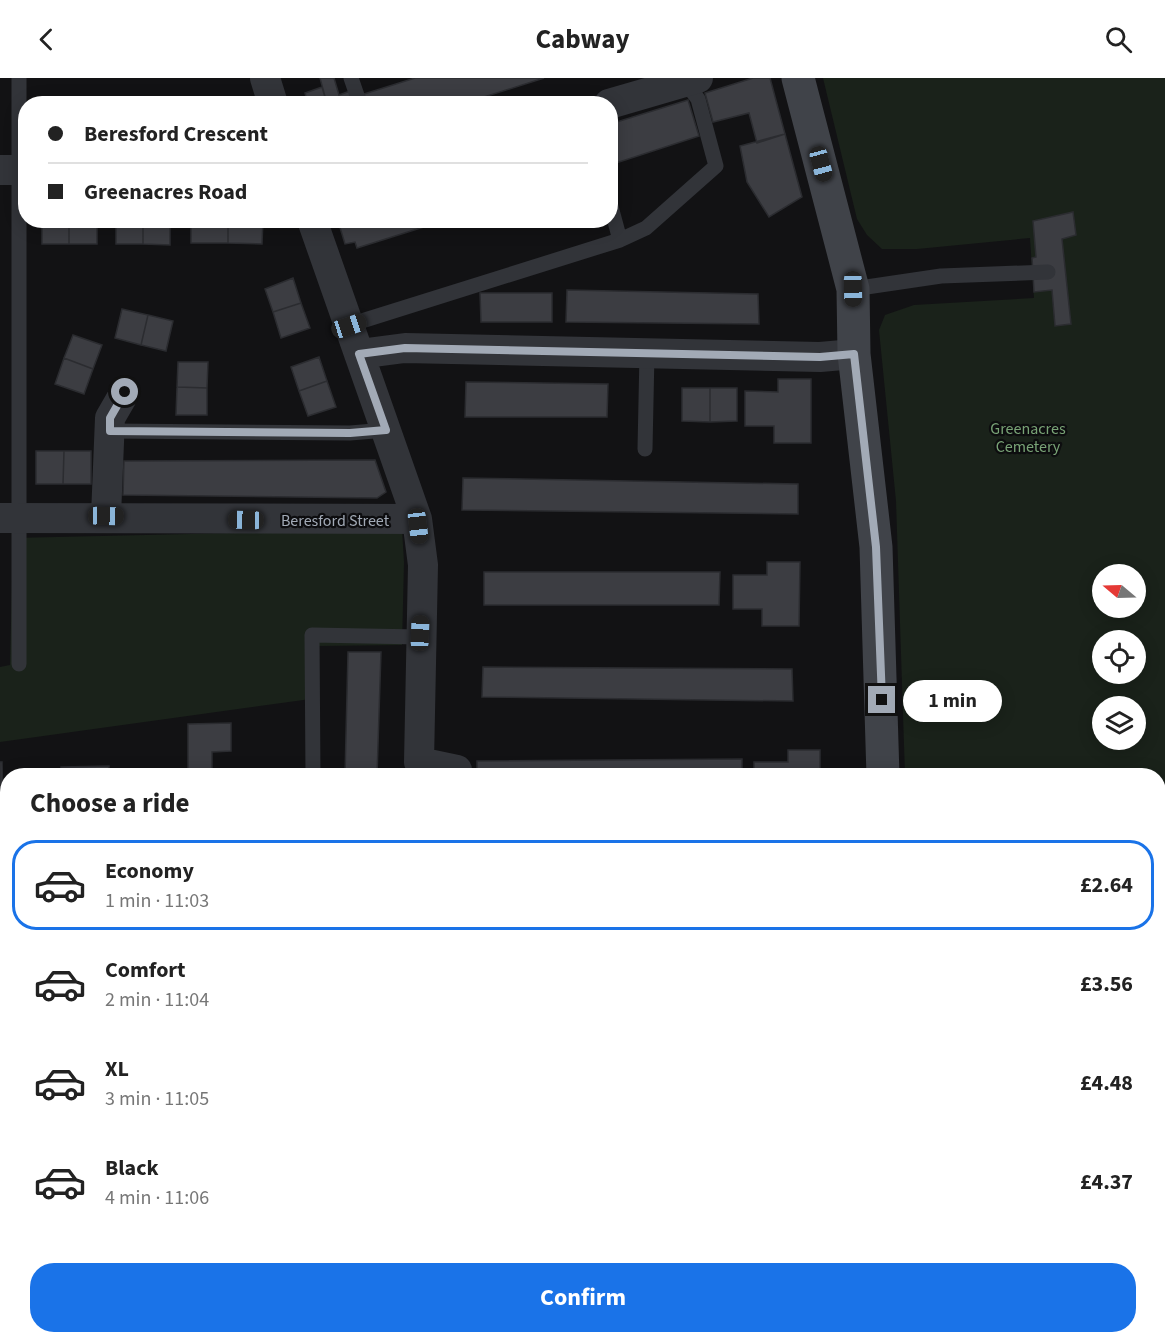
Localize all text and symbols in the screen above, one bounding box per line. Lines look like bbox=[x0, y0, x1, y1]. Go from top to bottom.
text: Cabway bbox=[535, 20, 630, 59]
icon: back bbox=[30, 23, 63, 56]
icon: search bbox=[1102, 23, 1135, 56]
text: Beresford Crescent bbox=[84, 118, 268, 150]
car bbox=[808, 144, 834, 184]
text: Greenacres Road bbox=[84, 176, 247, 208]
car bbox=[844, 271, 862, 307]
car bbox=[329, 312, 369, 340]
route start bbox=[111, 378, 138, 405]
park label: Greenacres Cemetery bbox=[990, 418, 1066, 458]
car bbox=[88, 507, 124, 525]
car bbox=[407, 507, 429, 545]
street label: Beresford Street bbox=[281, 510, 390, 532]
car bbox=[228, 511, 264, 529]
north arrow bbox=[1092, 564, 1146, 618]
map controls bbox=[1092, 564, 1146, 750]
car bbox=[410, 615, 430, 651]
button: locate bbox=[1092, 630, 1146, 684]
callout: 1 min bbox=[903, 679, 1002, 721]
route end bbox=[868, 686, 895, 713]
text: 1 min bbox=[928, 687, 977, 715]
button: layers bbox=[1092, 696, 1146, 750]
text: Choose a ride bbox=[30, 784, 190, 823]
text: Economy bbox=[105, 855, 194, 887]
icon: car bbox=[33, 858, 87, 912]
text: £2.64 bbox=[1080, 869, 1133, 901]
text: 1 min · 11:03 bbox=[105, 887, 209, 915]
text: Comfort bbox=[105, 954, 186, 986]
icon: car bbox=[33, 957, 87, 1011]
text: £3.56 bbox=[1080, 968, 1133, 1000]
text: 2 min · 11:04 bbox=[105, 986, 209, 1014]
text: XL bbox=[105, 1053, 129, 1085]
icon: car bbox=[33, 1056, 87, 1110]
text: £4.48 bbox=[1080, 1067, 1133, 1099]
text: 3 min · 11:05 bbox=[105, 1085, 209, 1113]
text: Black bbox=[105, 1152, 159, 1184]
icon: car bbox=[33, 1155, 87, 1209]
text: £4.37 bbox=[1080, 1166, 1133, 1198]
text: 4 min · 11:06 bbox=[105, 1184, 209, 1212]
button: Confirm bbox=[30, 1263, 1136, 1332]

